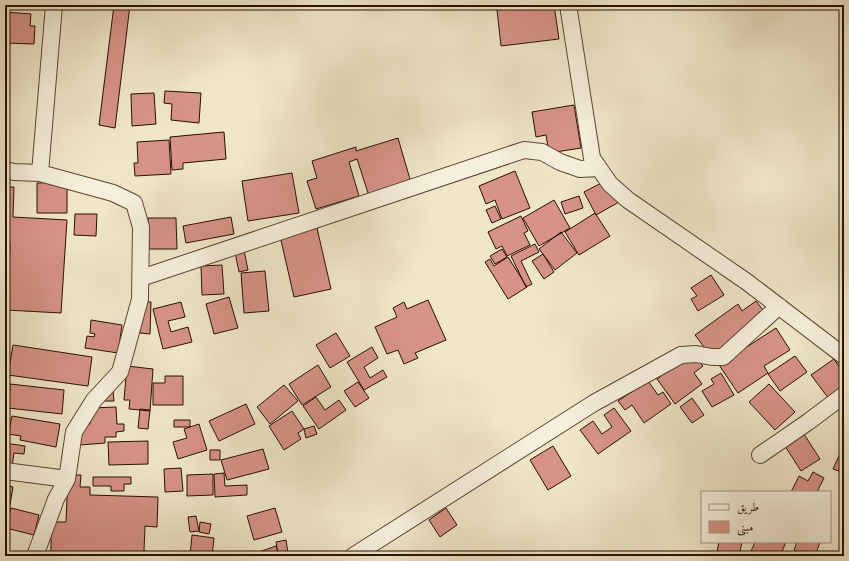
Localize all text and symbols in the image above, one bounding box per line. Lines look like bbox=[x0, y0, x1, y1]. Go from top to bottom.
legend bbox=[701, 491, 831, 543]
text: طريق bbox=[737, 500, 759, 515]
text: مبنى bbox=[737, 520, 753, 536]

